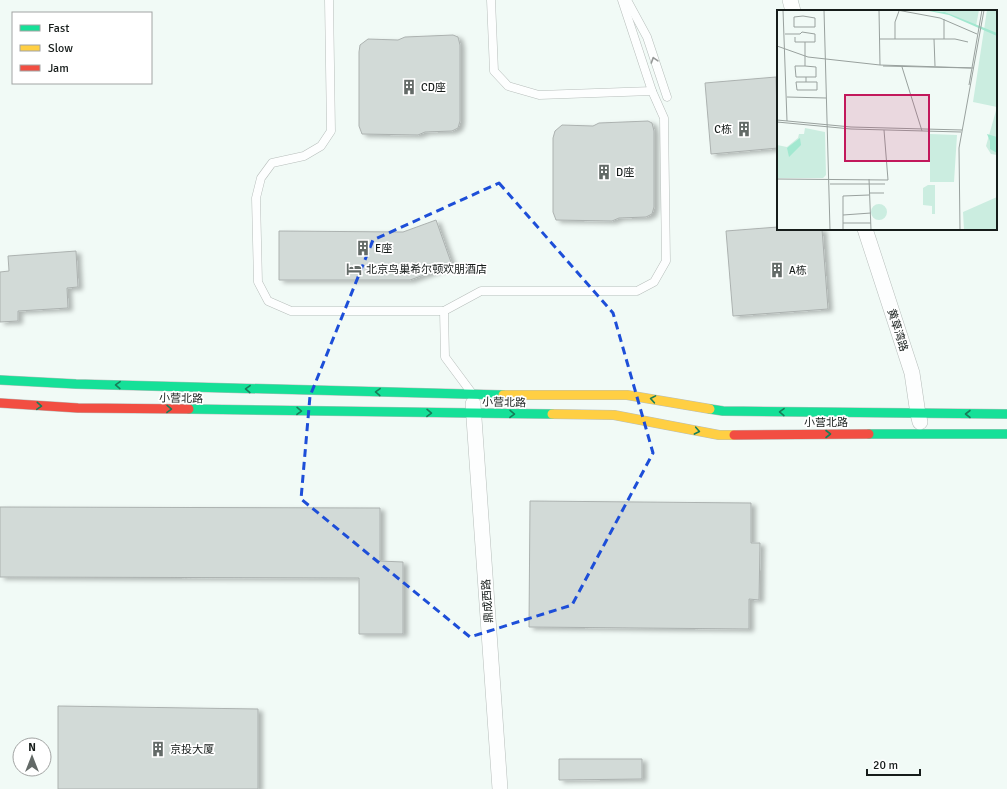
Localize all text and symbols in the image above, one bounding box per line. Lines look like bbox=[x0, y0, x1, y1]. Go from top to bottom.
inset map bbox=[777, 10, 997, 230]
legend bbox=[12, 12, 152, 84]
text: Fast bbox=[48, 21, 69, 36]
text: Slow bbox=[48, 41, 73, 56]
one-way arrow bbox=[651, 57, 659, 64]
text: Jam bbox=[48, 61, 69, 76]
building icon: CD座 bbox=[400, 78, 418, 96]
place label: CD座 bbox=[421, 81, 446, 94]
building icon: C栋 bbox=[735, 120, 753, 138]
place label: C栋 bbox=[714, 123, 732, 136]
building icon: D座 bbox=[595, 163, 613, 181]
place label: D座 bbox=[616, 166, 634, 179]
building icon: E座 bbox=[354, 239, 372, 257]
place label: E座 bbox=[375, 242, 392, 255]
hotel icon: 北京鸟巢希尔顿欢朋酒店 bbox=[345, 260, 363, 278]
building icon: A栋 bbox=[768, 261, 786, 279]
place label: 北京鸟巢希尔顿欢朋酒店 bbox=[366, 263, 487, 276]
place label: A栋 bbox=[789, 264, 807, 277]
street label: 黄草湾路 bbox=[885, 307, 911, 353]
one-way arrow bbox=[115, 381, 121, 390]
one-way arrow bbox=[245, 385, 251, 393]
one-way arrow bbox=[375, 388, 381, 396]
street label: 小营北路 bbox=[159, 392, 203, 405]
one-way arrow bbox=[650, 395, 656, 404]
street label: 小营北路 bbox=[482, 396, 526, 409]
one-way arrow bbox=[36, 401, 42, 410]
one-way arrow bbox=[166, 405, 172, 413]
one-way arrow bbox=[296, 407, 302, 415]
one-way arrow bbox=[779, 408, 785, 416]
one-way arrow bbox=[426, 409, 432, 417]
one-way arrow bbox=[509, 410, 515, 418]
one-way arrow bbox=[965, 410, 971, 418]
street label: 小营北路 bbox=[804, 416, 848, 429]
one-way arrow bbox=[694, 426, 700, 434]
one-way arrow bbox=[825, 430, 831, 438]
street label: 鼎成西路 bbox=[479, 579, 496, 623]
north arrow bbox=[12, 737, 52, 777]
building icon: 京投大厦 bbox=[149, 740, 167, 758]
text: N bbox=[28, 741, 36, 754]
place label: 京投大厦 bbox=[170, 743, 214, 756]
scale bar bbox=[867, 751, 920, 777]
text: 20 m bbox=[873, 758, 898, 773]

